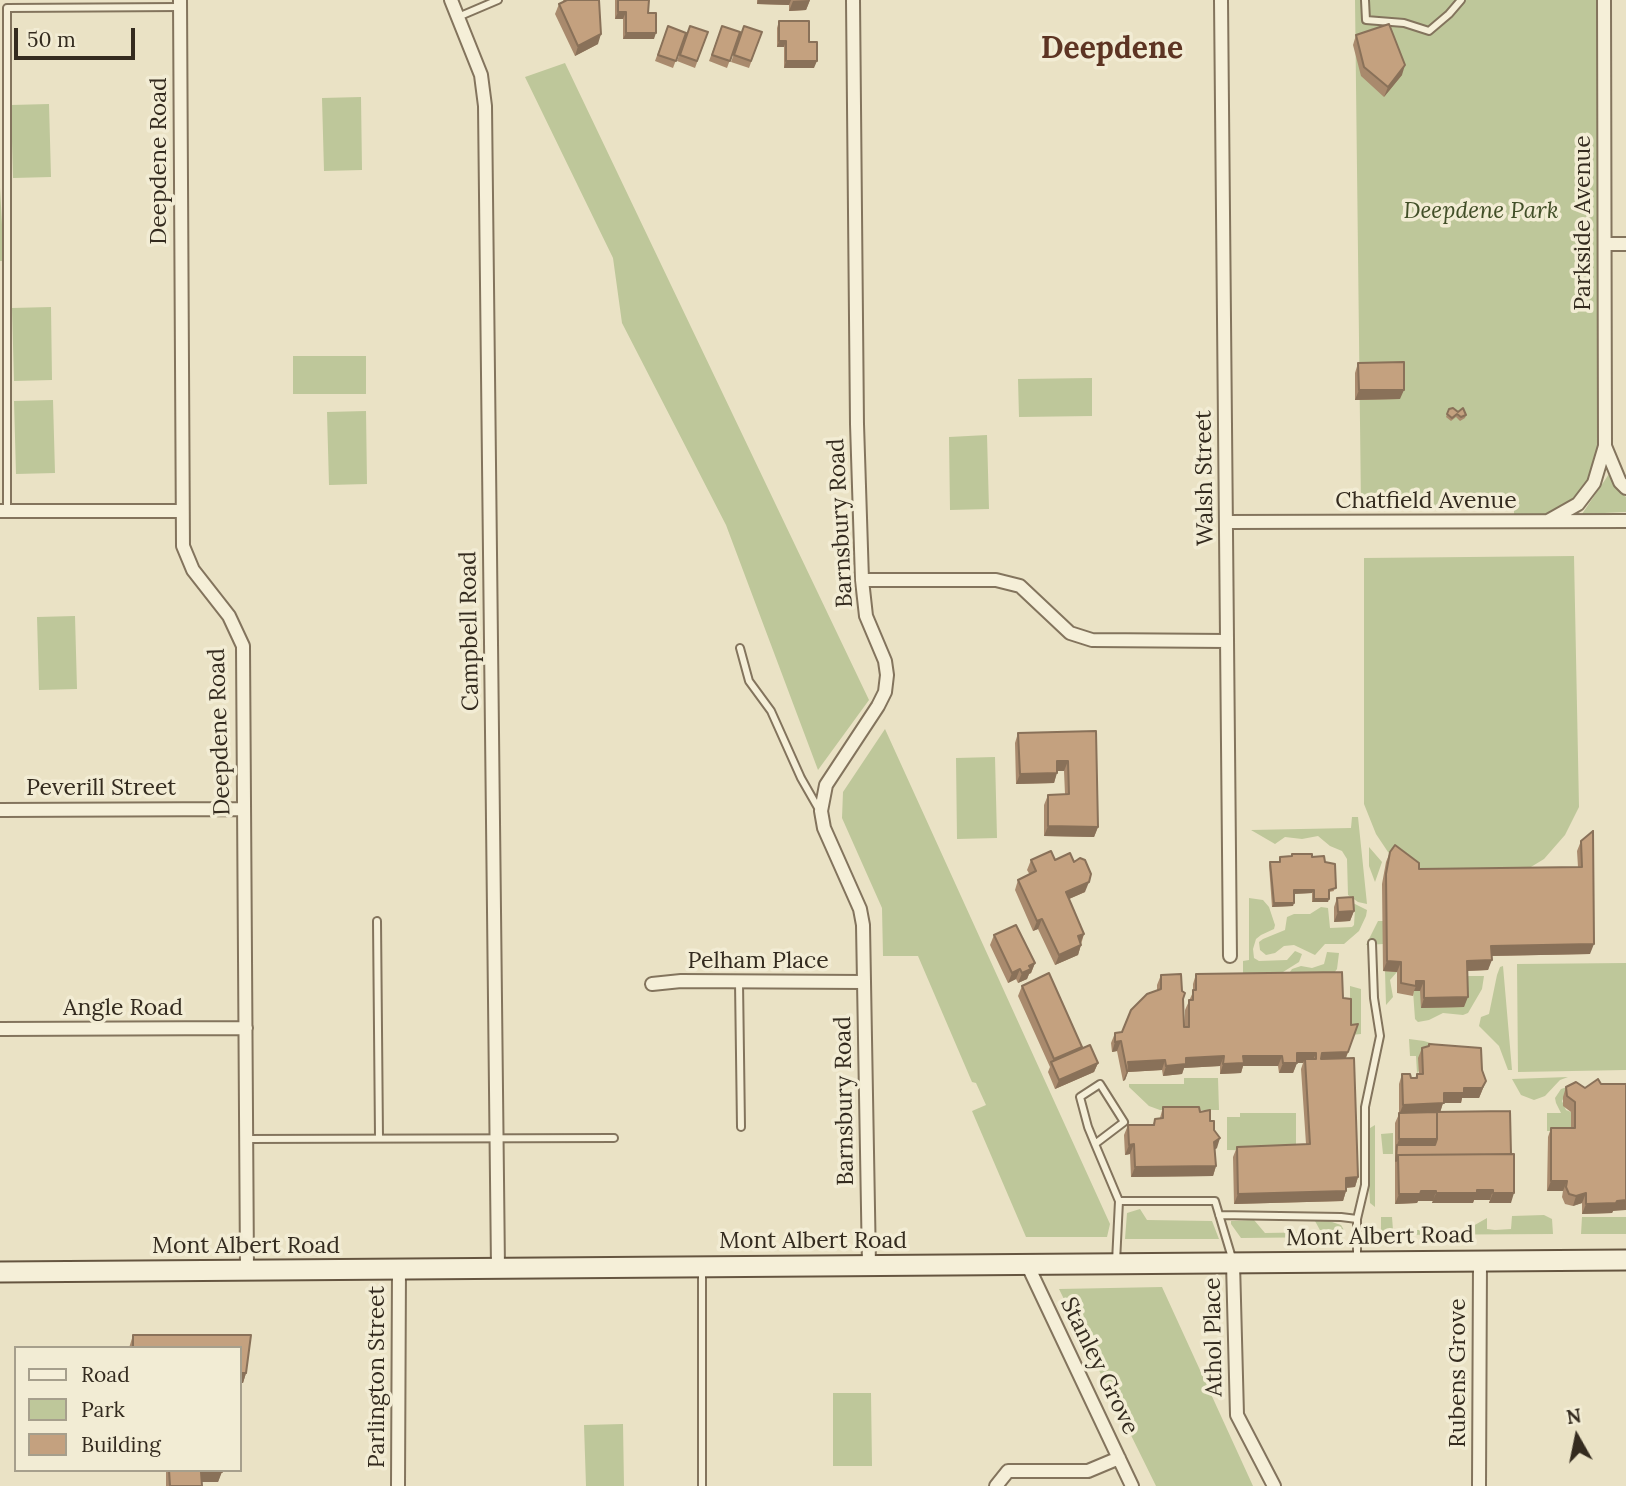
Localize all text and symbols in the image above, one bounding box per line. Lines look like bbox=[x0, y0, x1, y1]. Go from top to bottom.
scale bar bbox=[18, 14, 138, 58]
text: 50 m bbox=[27, 26, 76, 53]
district label: Deepdene bbox=[1041, 31, 1183, 67]
street label: Deepdene Road bbox=[145, 77, 173, 245]
street label: Parkside Avenue bbox=[1569, 135, 1597, 311]
park label: Deepdene Park bbox=[1403, 197, 1559, 225]
street label: Walsh Street bbox=[1190, 410, 1220, 546]
street label: Barnsbury Road bbox=[823, 438, 859, 608]
street label: Chatfield Avenue bbox=[1335, 487, 1517, 515]
street label: Campbell Road bbox=[455, 551, 485, 711]
street label: Deepdene Road bbox=[203, 648, 237, 816]
street label: Peverill Street bbox=[26, 774, 176, 802]
street label: Pelham Place bbox=[687, 947, 829, 975]
street label: Angle Road bbox=[63, 994, 183, 1022]
street label: Barnsbury Road bbox=[830, 1016, 860, 1186]
street label: Mont Albert Road bbox=[1286, 1222, 1474, 1252]
street label: Mont Albert Road bbox=[719, 1227, 907, 1255]
street label: Mont Albert Road bbox=[152, 1232, 340, 1260]
street label: Athol Place bbox=[1199, 1277, 1229, 1397]
street label: Parlington Street bbox=[363, 1286, 391, 1468]
street label: Stanley Grove bbox=[1054, 1293, 1144, 1439]
street label: Rubens Grove bbox=[1444, 1298, 1472, 1448]
legend bbox=[14, 1346, 242, 1472]
text: Road bbox=[81, 1361, 130, 1388]
text: Park bbox=[81, 1396, 125, 1423]
north arrow bbox=[1542, 1402, 1612, 1472]
text: N bbox=[1565, 1403, 1583, 1429]
text: Building bbox=[81, 1431, 161, 1458]

